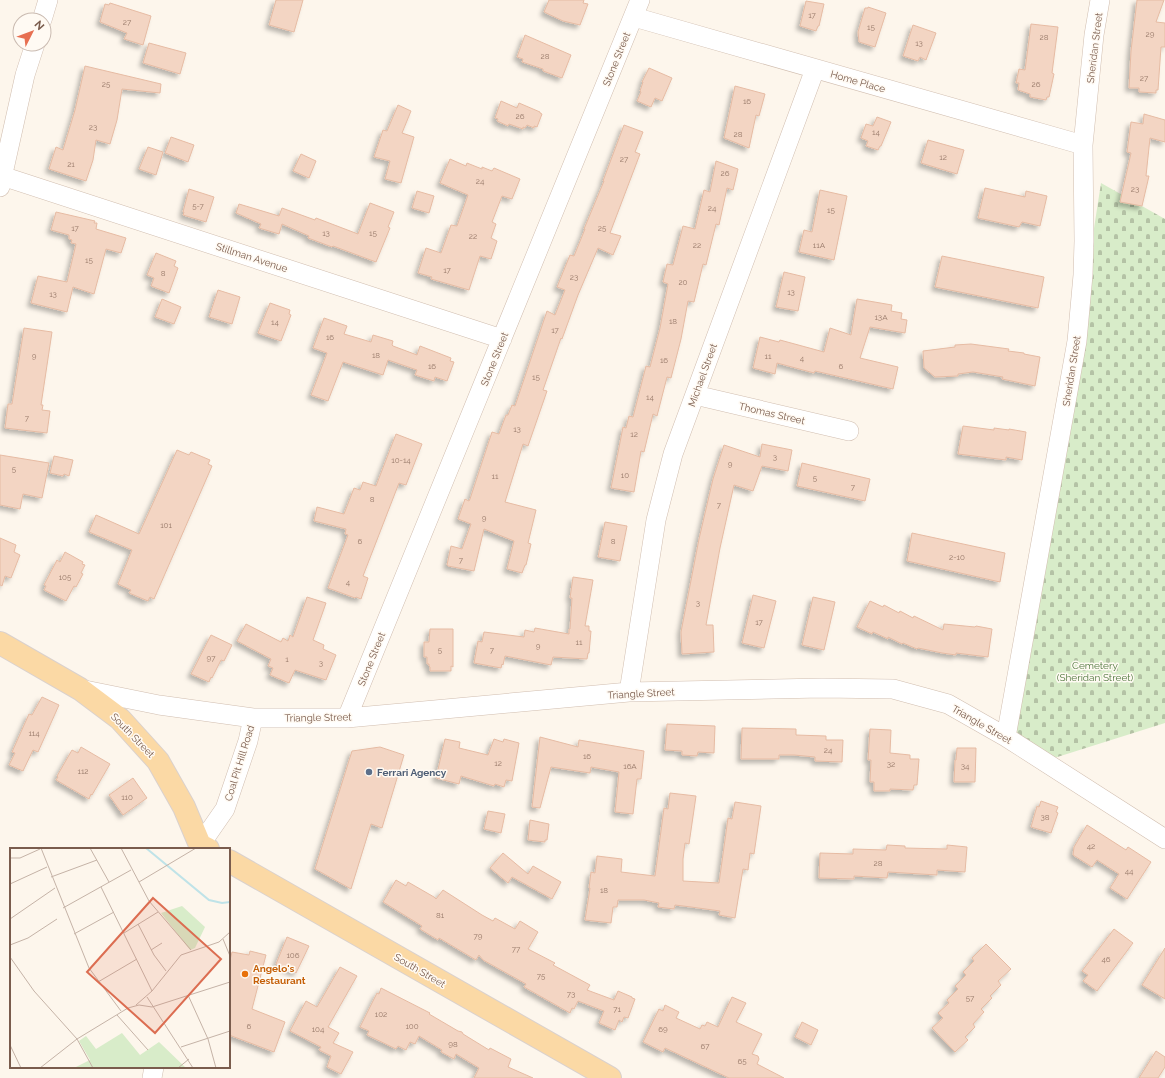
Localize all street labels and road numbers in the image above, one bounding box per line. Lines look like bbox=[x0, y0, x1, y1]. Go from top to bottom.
street label: Sheridan Street bbox=[1085, 11, 1104, 84]
street label: Stone Street bbox=[601, 30, 633, 88]
street label: Home Place bbox=[829, 68, 887, 95]
street label: Stillman Avenue bbox=[215, 241, 289, 274]
street label: Stone Street bbox=[479, 330, 511, 388]
street label: Sheridan Street bbox=[1060, 334, 1083, 407]
street label: Michael Street bbox=[686, 342, 719, 408]
street label: Thomas Street bbox=[738, 401, 807, 427]
street label: Stone Street bbox=[356, 630, 388, 688]
street label: Triangle Street bbox=[607, 686, 676, 701]
street label: Triangle Street bbox=[950, 703, 1014, 746]
street label: South Street bbox=[109, 711, 157, 760]
street label: Triangle Street bbox=[284, 711, 352, 724]
street label: Coal Pit Hill Road bbox=[223, 724, 256, 802]
street label: South Street bbox=[392, 951, 448, 990]

